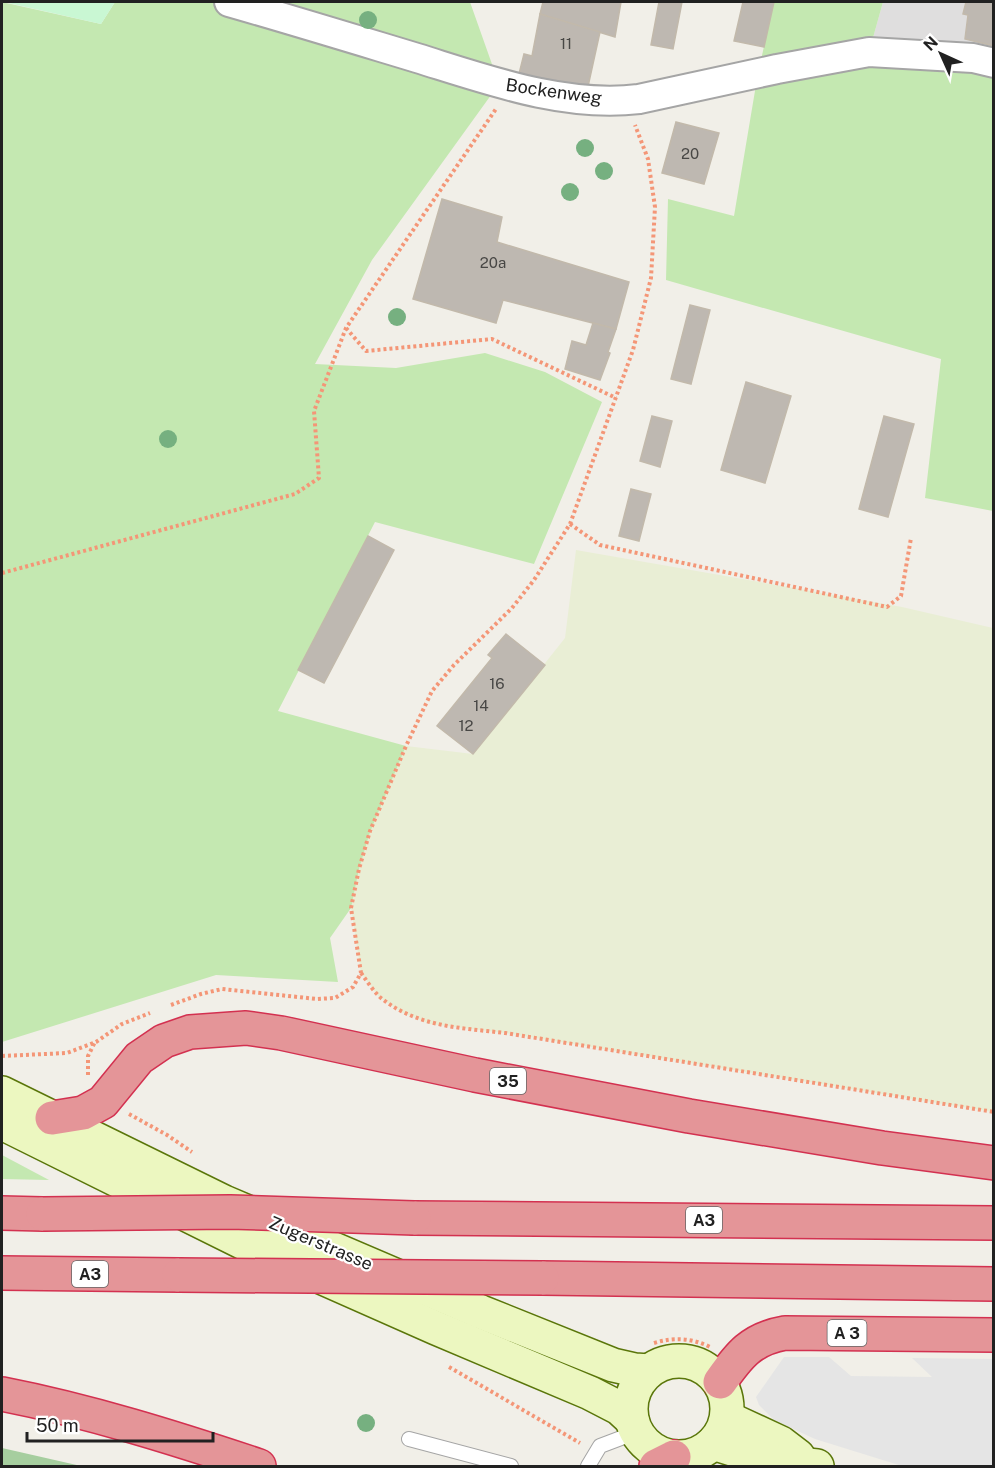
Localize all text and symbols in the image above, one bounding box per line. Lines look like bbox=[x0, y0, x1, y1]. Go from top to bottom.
north arrow bbox=[911, 24, 971, 84]
text: N bbox=[920, 33, 942, 55]
house number: 11 bbox=[560, 35, 572, 52]
street label: Bockenweg bbox=[504, 74, 604, 108]
house number: 20 bbox=[681, 145, 699, 162]
house number: 20a bbox=[480, 254, 506, 271]
house number: 16 bbox=[489, 675, 505, 692]
house number: 14 bbox=[473, 697, 489, 714]
house number: 12 bbox=[458, 717, 474, 734]
road number: 35 bbox=[490, 1068, 526, 1094]
road number: A3 bbox=[686, 1207, 722, 1233]
street label: Zugerstrasse bbox=[266, 1212, 376, 1274]
road number: A3 bbox=[72, 1261, 108, 1287]
road number: A 3 bbox=[828, 1320, 866, 1346]
scale bar bbox=[27, 1405, 213, 1443]
text: 50 m bbox=[36, 1415, 79, 1436]

